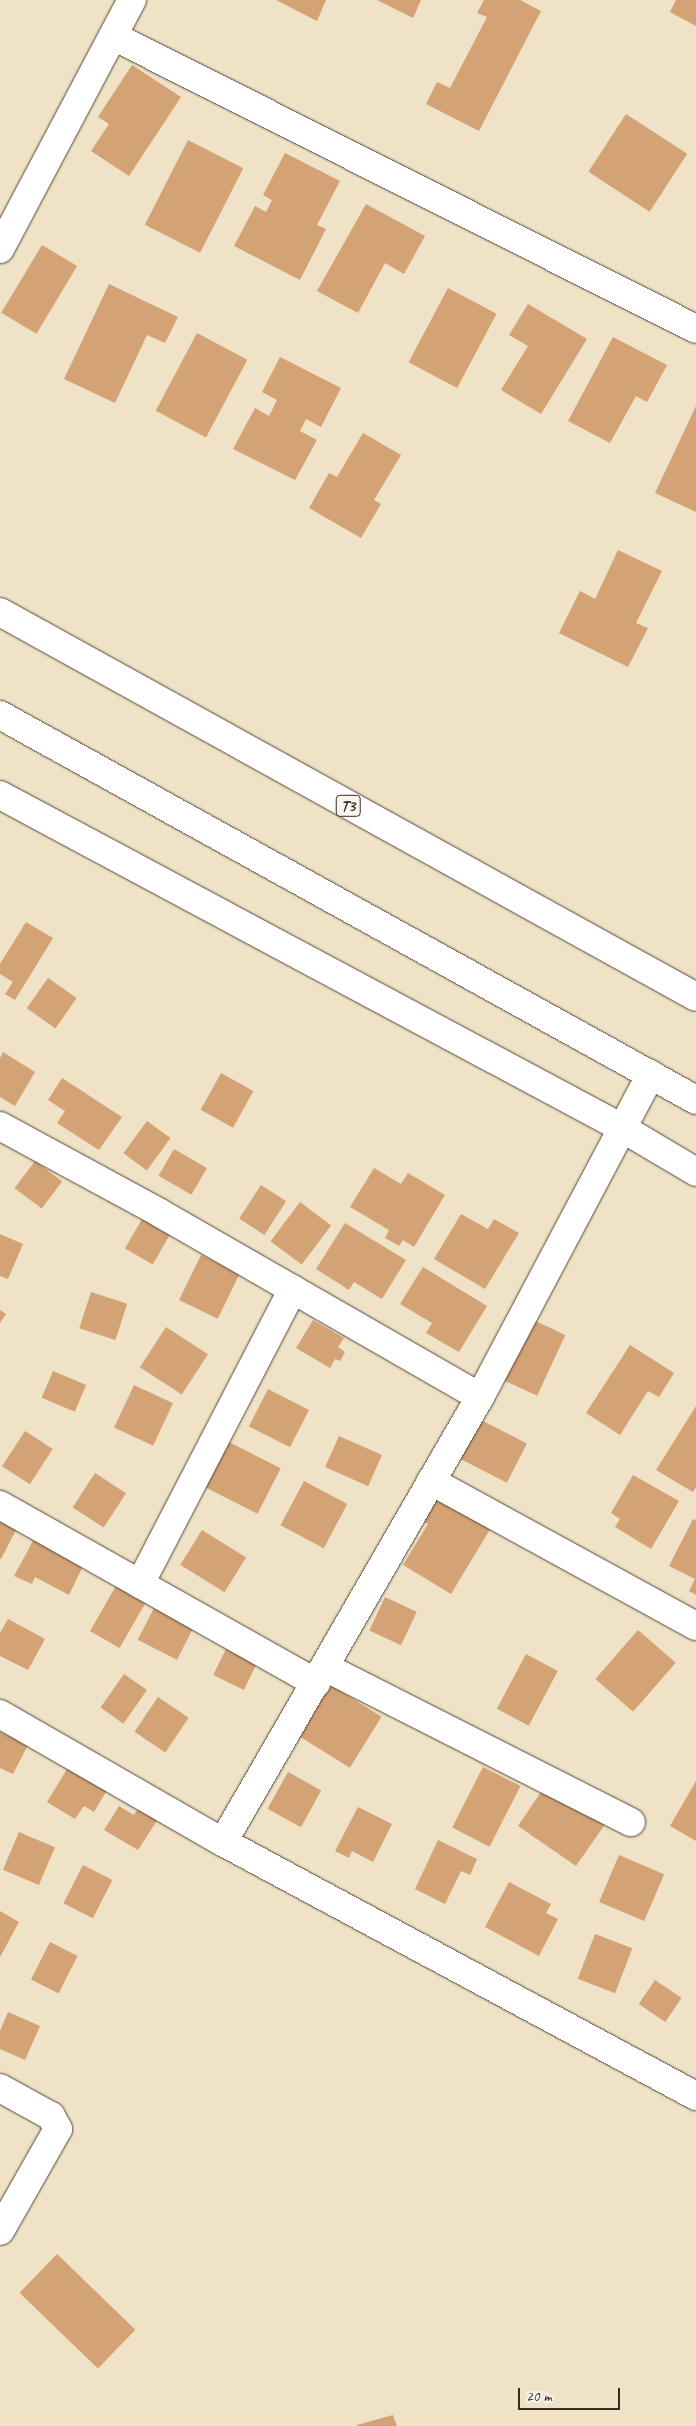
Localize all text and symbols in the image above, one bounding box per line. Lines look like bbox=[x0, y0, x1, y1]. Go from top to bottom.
road number: T3 bbox=[336, 792, 360, 819]
scale bar bbox=[521, 2378, 624, 2410]
text: 20 m bbox=[526, 2387, 552, 2406]

